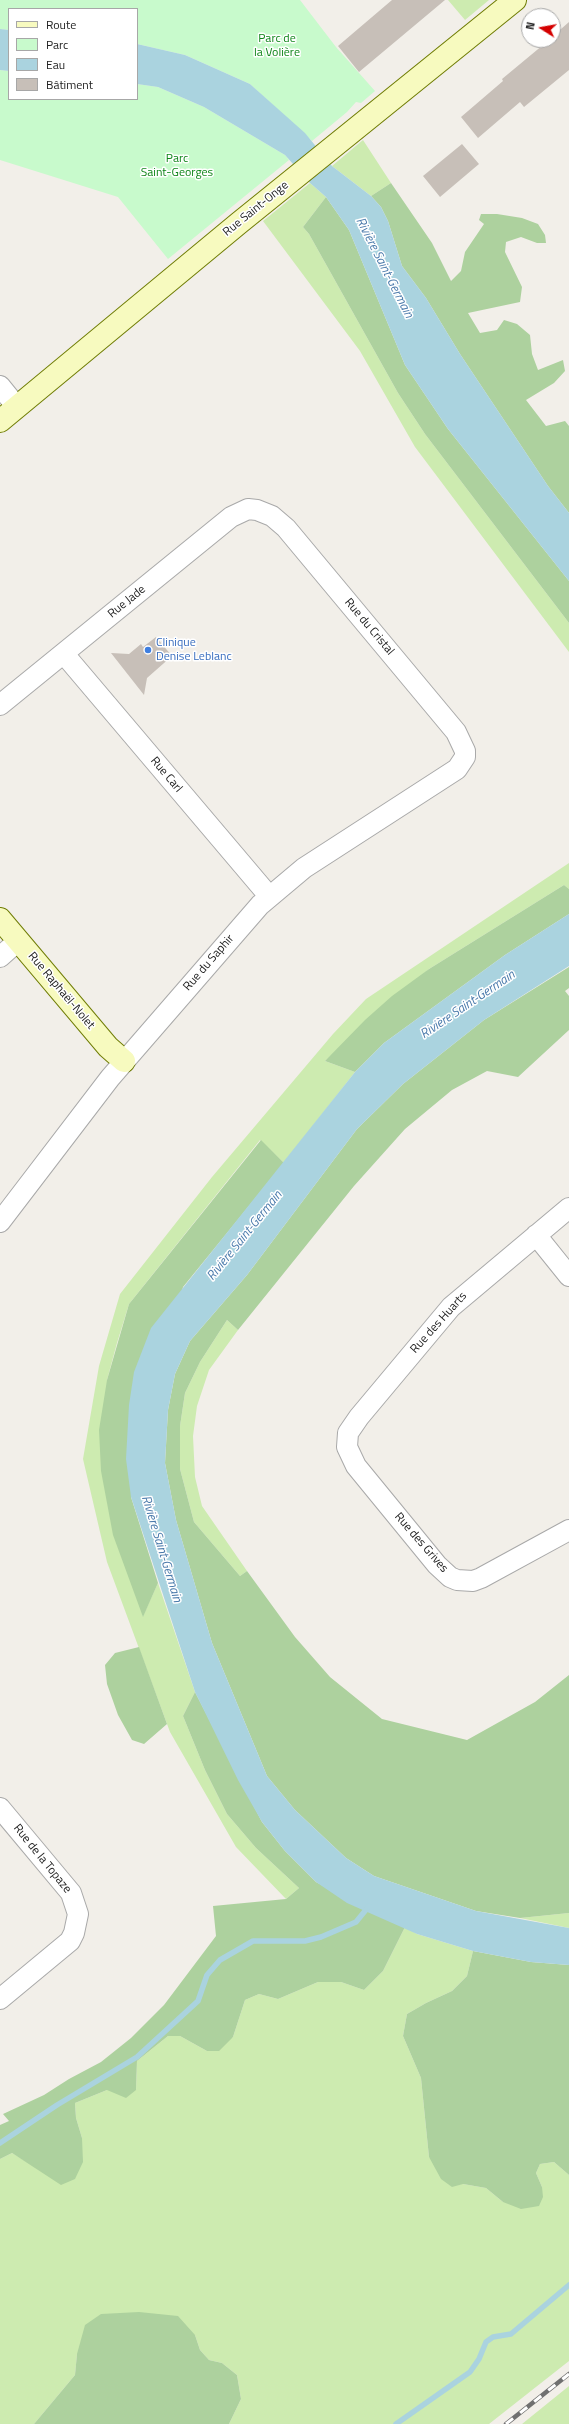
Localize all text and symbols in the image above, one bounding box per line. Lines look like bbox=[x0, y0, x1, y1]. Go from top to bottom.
legend bbox=[8, 8, 138, 100]
north arrow bbox=[521, 8, 561, 48]
text: Route bbox=[46, 15, 76, 34]
text: N bbox=[522, 21, 539, 31]
park label: Parc de la Volière bbox=[254, 32, 300, 60]
text: Parc bbox=[46, 35, 68, 54]
text: Eau bbox=[46, 55, 65, 74]
text: Bâtiment bbox=[46, 75, 93, 94]
park label: Parc Saint-Georges bbox=[141, 152, 213, 180]
street label: Rue Saint-Onge bbox=[220, 178, 292, 240]
water label: Rivière Saint-Germain bbox=[352, 215, 416, 321]
street label: Rue Jade bbox=[105, 582, 149, 622]
street label: Rue du Cristal bbox=[341, 596, 397, 658]
place label: Clinique Denise Leblanc bbox=[156, 636, 232, 664]
marker: Clinique Denise Leblanc bbox=[143, 645, 153, 655]
street label: Rue Carl bbox=[147, 754, 185, 796]
street label: Rue du Saphir bbox=[181, 932, 237, 994]
street label: Rue Raphaël-Nolet bbox=[25, 950, 97, 1032]
water label: Rivière Saint-Germain bbox=[418, 968, 518, 1042]
water label: Rivière Saint-Germain bbox=[204, 1188, 286, 1284]
street label: Rue des Huarts bbox=[408, 1289, 470, 1357]
water label: Rivière Saint-Germain bbox=[137, 1494, 185, 1604]
street label: Rue des Grives bbox=[391, 1510, 451, 1576]
street label: Rue de la Topaze bbox=[10, 1822, 74, 1896]

